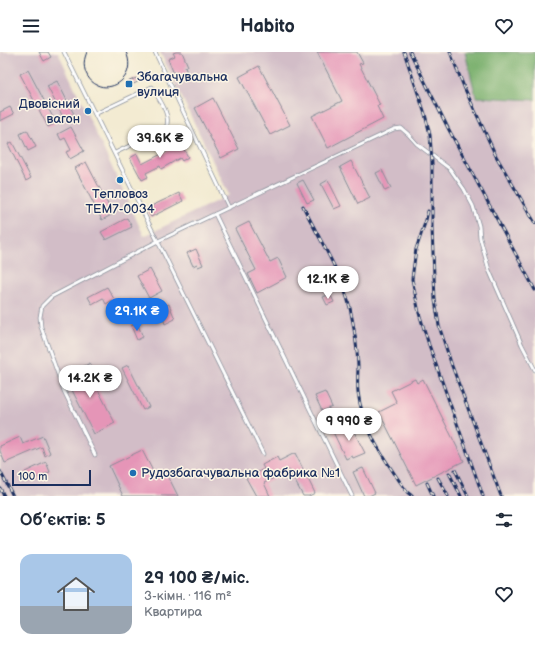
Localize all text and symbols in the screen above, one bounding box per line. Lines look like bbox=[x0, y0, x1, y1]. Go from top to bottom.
icon: menu bbox=[20, 15, 42, 37]
icon: heart bbox=[493, 15, 515, 37]
text: Habito bbox=[240, 16, 295, 37]
place label: Збагачувальна вулиця bbox=[137, 69, 228, 100]
marker: Збагачувальна вулиця bbox=[124, 79, 134, 89]
place label: Двовісний вагон bbox=[19, 96, 80, 127]
marker: Двовісний вагон bbox=[83, 106, 93, 116]
pin: 39.6K ₴ bbox=[123, 125, 197, 159]
text: 39.6K ₴ bbox=[137, 130, 183, 146]
marker: Тепловоз ТЕМ7-0034 bbox=[115, 175, 125, 185]
place label: Тепловоз ТЕМ7-0034 bbox=[85, 186, 155, 217]
pin: 12.1K ₴ bbox=[291, 266, 365, 300]
text: 12.1K ₴ bbox=[307, 271, 349, 287]
pin: 29.1K ₴ bbox=[100, 298, 174, 332]
text: 29.1K ₴ bbox=[115, 303, 159, 319]
pin: 14.2K ₴ bbox=[53, 365, 127, 399]
text: 14.2K ₴ bbox=[68, 370, 112, 386]
pin: 9 990 ₴ bbox=[312, 408, 386, 442]
text: 9 990 ₴ bbox=[326, 413, 372, 429]
place label: Рудозбагачувальна фабрика №1 bbox=[141, 465, 340, 481]
scale bar bbox=[12, 468, 91, 487]
marker: Рудозбагачувальна фабрика №1 bbox=[128, 468, 138, 478]
text: 100 m bbox=[18, 470, 47, 483]
icon: filters bbox=[493, 509, 515, 531]
text: Об’єктів: 5 bbox=[20, 510, 105, 530]
text: 29 100 ₴/міс. bbox=[144, 568, 249, 588]
icon: home bbox=[52, 570, 100, 618]
icon: heart bbox=[493, 583, 515, 605]
text: 3-кімн. · 116 m² bbox=[144, 588, 232, 604]
text: Квартира bbox=[144, 604, 202, 620]

